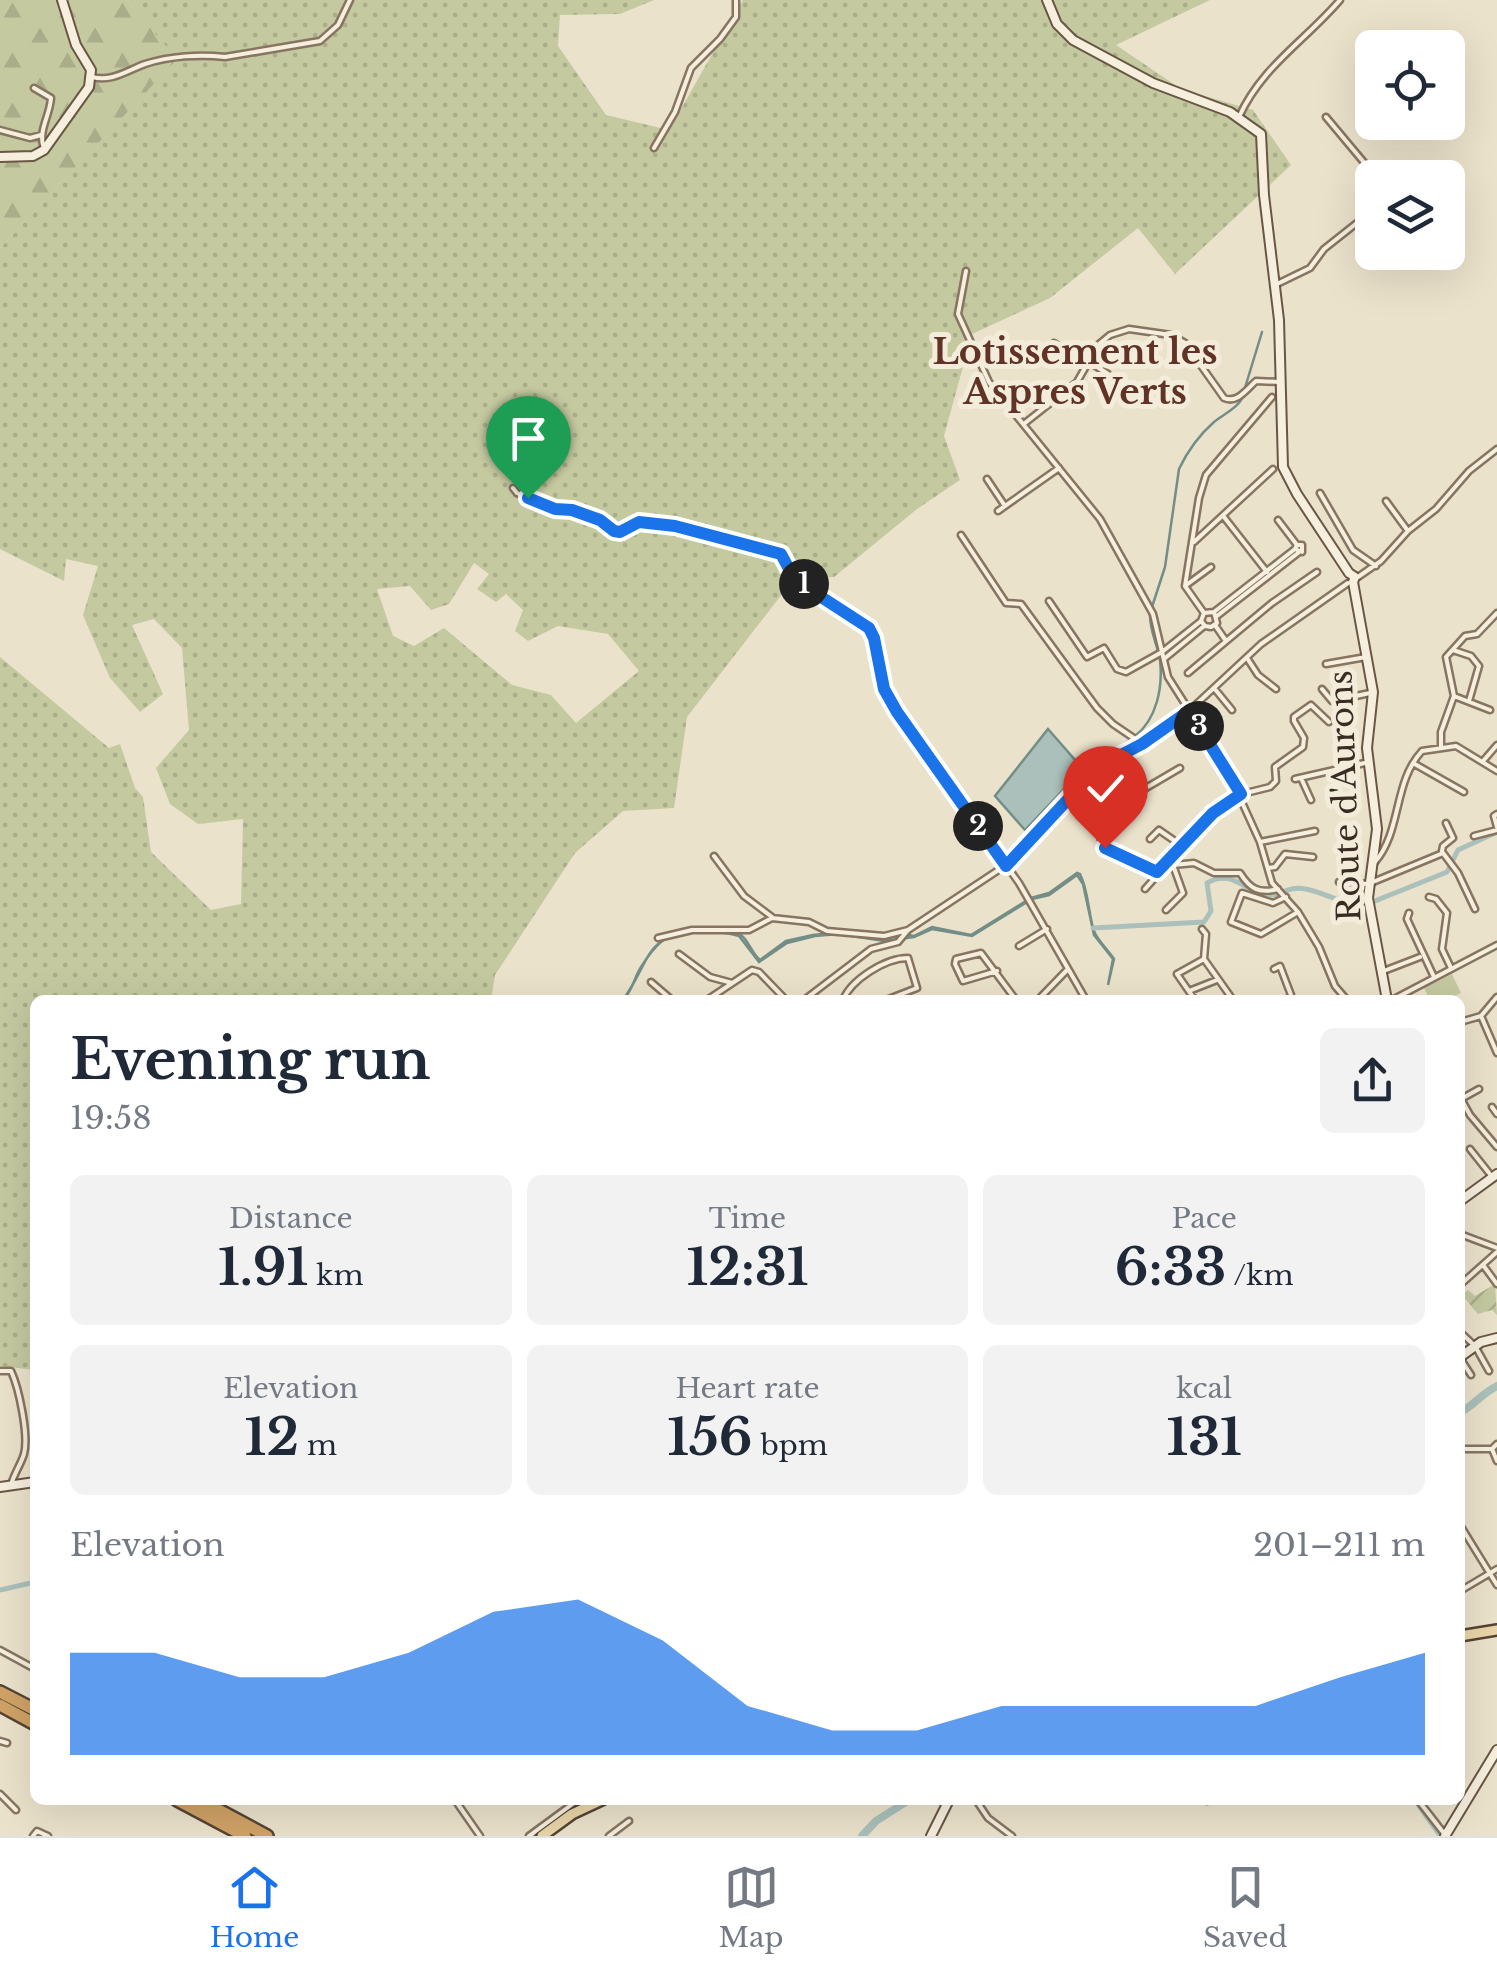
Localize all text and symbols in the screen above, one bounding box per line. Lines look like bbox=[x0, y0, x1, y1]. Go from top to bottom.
map controls bbox=[1355, 30, 1465, 270]
button: locate bbox=[1355, 30, 1465, 140]
button: layers bbox=[1355, 160, 1465, 270]
district label: Lotissement les Aspres Verts bbox=[932, 330, 1218, 413]
pin bbox=[486, 396, 571, 499]
icon: arrive bbox=[501, 411, 556, 466]
pin: 1 bbox=[779, 559, 829, 609]
text: 1 bbox=[798, 566, 810, 601]
street label: Route d'Aurons bbox=[1321, 670, 1369, 922]
pin: 3 bbox=[1174, 701, 1224, 751]
text: 3 bbox=[1190, 708, 1208, 743]
pin bbox=[1063, 746, 1148, 849]
icon: check bbox=[1078, 761, 1133, 816]
pin: 2 bbox=[953, 801, 1003, 851]
text: 2 bbox=[969, 808, 987, 843]
text: Evening run bbox=[70, 1026, 430, 1094]
button: share bbox=[1320, 1028, 1425, 1133]
text: 19:58 bbox=[70, 1098, 152, 1138]
text: Distance bbox=[229, 1201, 353, 1236]
text: Time bbox=[709, 1201, 786, 1236]
text: Pace bbox=[1171, 1201, 1237, 1236]
text: 1.91 bbox=[218, 1236, 308, 1299]
text: 12:31 bbox=[686, 1236, 809, 1299]
text: 6:33 bbox=[1115, 1236, 1226, 1299]
text: km bbox=[308, 1258, 364, 1293]
text: /km bbox=[1226, 1258, 1294, 1293]
text: Elevation bbox=[223, 1371, 358, 1406]
text: Heart rate bbox=[675, 1371, 820, 1406]
text: kcal bbox=[1176, 1371, 1232, 1406]
text: 12 bbox=[245, 1406, 299, 1469]
text: 156 bbox=[667, 1406, 752, 1469]
text: 131 bbox=[1166, 1406, 1242, 1469]
text: m bbox=[299, 1428, 337, 1463]
text: bpm bbox=[752, 1428, 828, 1463]
text: Elevation bbox=[70, 1525, 224, 1565]
text: 201–211 m bbox=[1253, 1525, 1425, 1565]
tab: Home bbox=[210, 1860, 299, 1955]
tab: Map bbox=[719, 1860, 784, 1955]
tab: Saved bbox=[1203, 1860, 1287, 1955]

